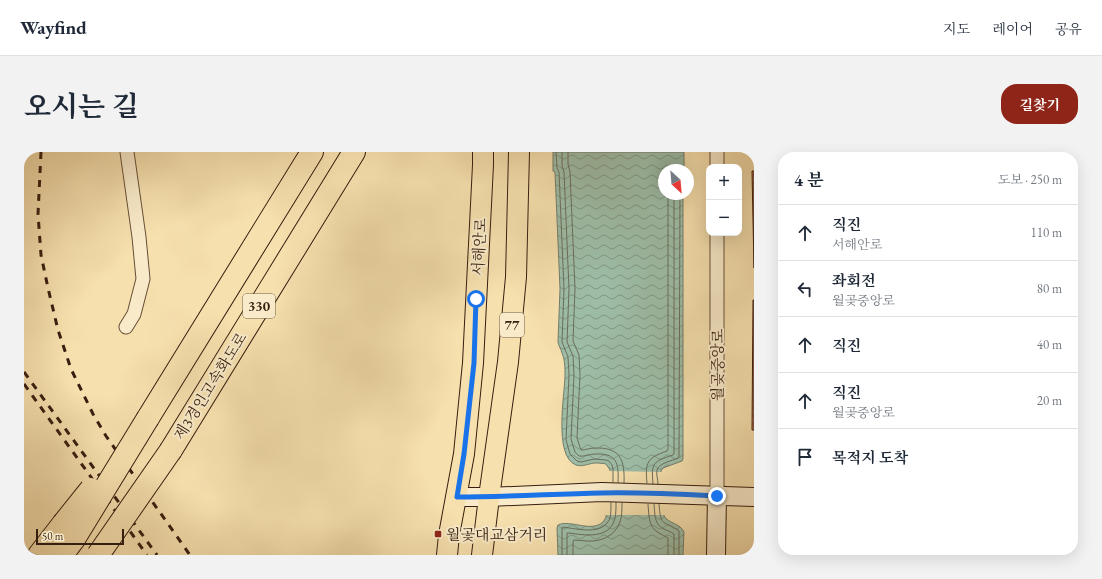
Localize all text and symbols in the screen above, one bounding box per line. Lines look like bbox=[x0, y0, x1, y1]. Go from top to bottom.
text: Wayfind bbox=[20, 15, 87, 40]
text: 지도 bbox=[943, 20, 970, 38]
text: 레이어 bbox=[992, 20, 1033, 38]
text: 공유 bbox=[1055, 20, 1082, 38]
button: 길찾기 bbox=[1001, 84, 1078, 124]
text: 오시는 길 bbox=[24, 88, 139, 124]
north arrow bbox=[658, 164, 694, 200]
map controls bbox=[706, 164, 742, 236]
button: + bbox=[706, 164, 742, 200]
text: 4 분 bbox=[794, 169, 823, 191]
text: 도보 · 250 m bbox=[998, 171, 1062, 188]
button: − bbox=[706, 200, 742, 236]
text: 직진 bbox=[832, 215, 861, 234]
street label: 서해안로 bbox=[468, 217, 490, 276]
icon: ahead bbox=[794, 222, 816, 244]
text: 110 m bbox=[1031, 224, 1062, 241]
text: 서해안로 bbox=[832, 236, 882, 253]
text: 좌회전 bbox=[832, 271, 875, 290]
icon: left bbox=[794, 278, 816, 300]
text: 80 m bbox=[1037, 280, 1062, 297]
route start bbox=[467, 290, 485, 308]
text: 월곶중앙로 bbox=[832, 292, 895, 309]
road number: 330 bbox=[243, 294, 275, 318]
road number: 77 bbox=[500, 313, 524, 337]
street label: 제3경인고속화도로 bbox=[169, 328, 251, 443]
street label: 월곶중앙로 bbox=[708, 328, 727, 401]
icon: ahead bbox=[794, 334, 816, 356]
text: 직진 bbox=[832, 336, 861, 355]
text: 40 m bbox=[1037, 336, 1062, 353]
text: 직진 bbox=[832, 383, 861, 402]
icon: ahead bbox=[794, 390, 816, 412]
text: 20 m bbox=[1037, 392, 1062, 409]
text: 월곶중앙로 bbox=[832, 404, 895, 421]
icon: arrive bbox=[794, 446, 816, 468]
text: 목적지 도착 bbox=[832, 448, 908, 467]
route end bbox=[708, 487, 726, 505]
place label: 월곷대교삼거리 bbox=[446, 525, 547, 544]
scale bar bbox=[36, 527, 124, 546]
text: 50 m bbox=[42, 529, 63, 543]
marker: 월곷대교삼거리 bbox=[433, 529, 443, 539]

